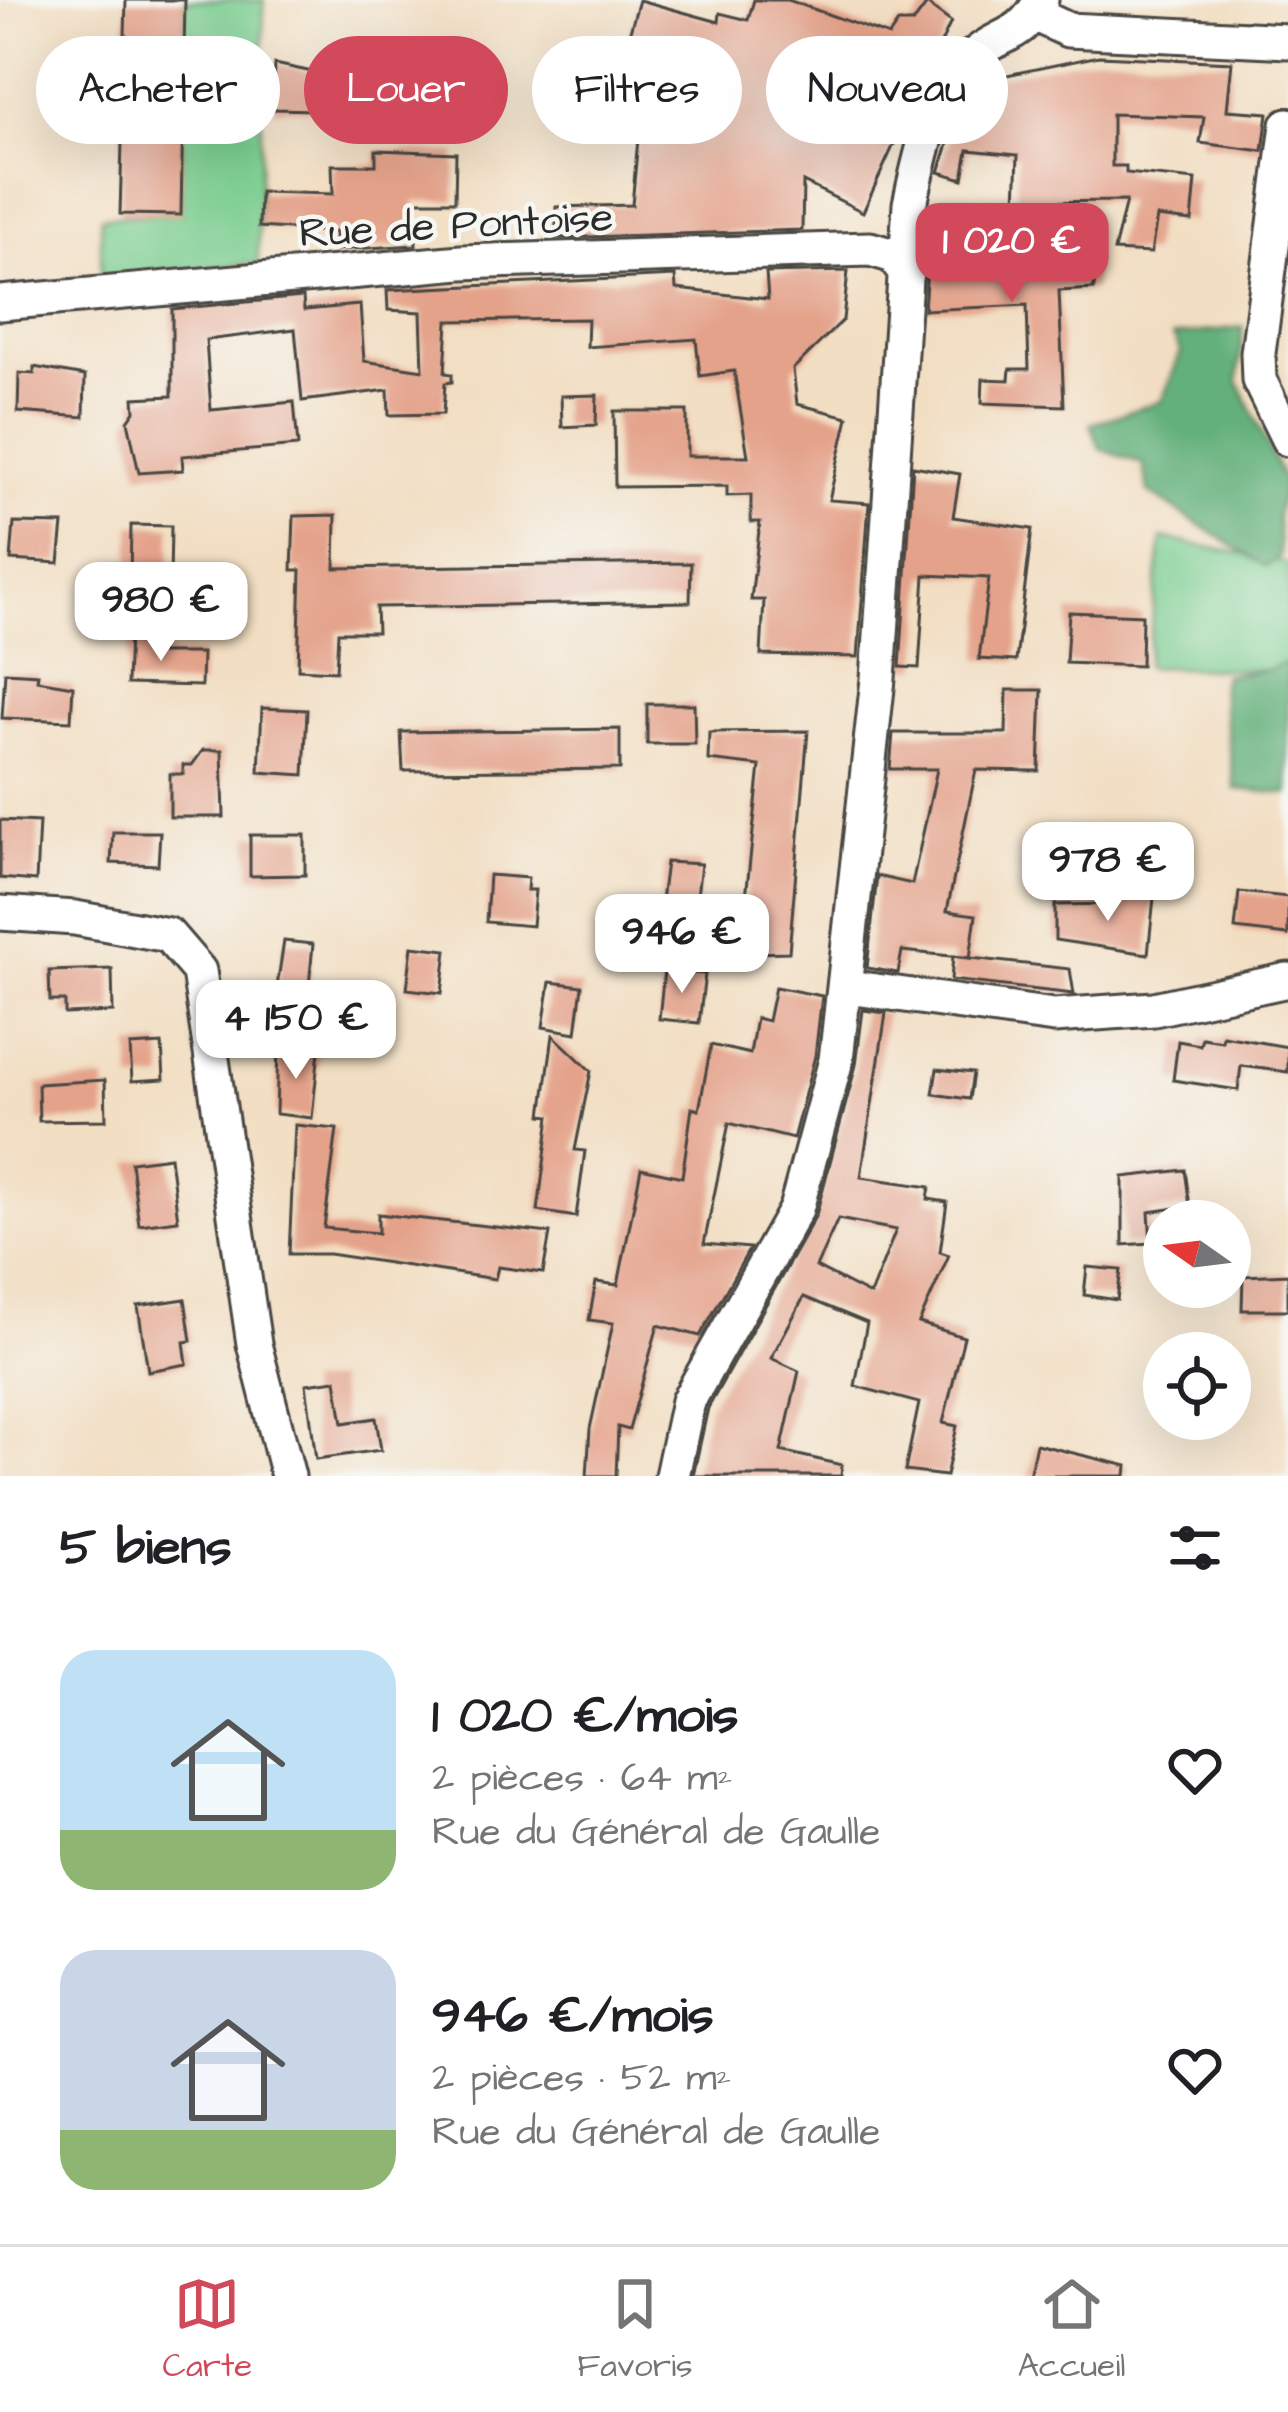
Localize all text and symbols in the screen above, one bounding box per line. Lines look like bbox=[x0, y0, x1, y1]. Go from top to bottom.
chip: Acheter bbox=[36, 36, 280, 144]
chip: Louer bbox=[304, 36, 508, 144]
chip: Filtres bbox=[532, 36, 742, 144]
chip: Nouveau bbox=[766, 36, 1008, 144]
street label: Rue de Pontoise bbox=[298, 189, 614, 263]
pin: 1 020 € bbox=[901, 203, 1123, 305]
text: 1 020 € bbox=[943, 215, 1081, 269]
pin: 980 € bbox=[77, 562, 245, 664]
text: 980 € bbox=[102, 574, 220, 628]
pin: 978 € bbox=[1024, 822, 1192, 924]
text: 978 € bbox=[1049, 834, 1167, 888]
pin: 946 € bbox=[598, 894, 766, 996]
text: 946 € bbox=[622, 906, 742, 960]
pin: 4 150 € bbox=[185, 980, 407, 1082]
text: 4 150 € bbox=[223, 992, 369, 1046]
north arrow bbox=[1143, 1200, 1251, 1308]
map controls bbox=[1143, 1200, 1251, 1440]
button: locate bbox=[1143, 1332, 1251, 1440]
text: 5 biens bbox=[60, 1513, 232, 1584]
icon: filters bbox=[1162, 1515, 1228, 1581]
text: 1 020 €/mois bbox=[432, 1681, 738, 1752]
icon: home bbox=[156, 1698, 300, 1842]
icon: heart bbox=[1162, 1737, 1228, 1803]
text: 2 pièces · 64 m² bbox=[432, 1752, 732, 1806]
text: Rue du Général de Gaulle bbox=[432, 1806, 880, 1860]
text: 946 €/mois bbox=[432, 1981, 714, 2052]
icon: home bbox=[156, 1998, 300, 2142]
icon: heart bbox=[1162, 2037, 1228, 2103]
text: 2 pièces · 52 m² bbox=[432, 2052, 731, 2106]
text: Rue du Général de Gaulle bbox=[432, 2106, 880, 2160]
tab: Carte bbox=[163, 2271, 252, 2389]
tab: Favoris bbox=[577, 2271, 692, 2389]
tab: Accueil bbox=[1018, 2271, 1125, 2389]

